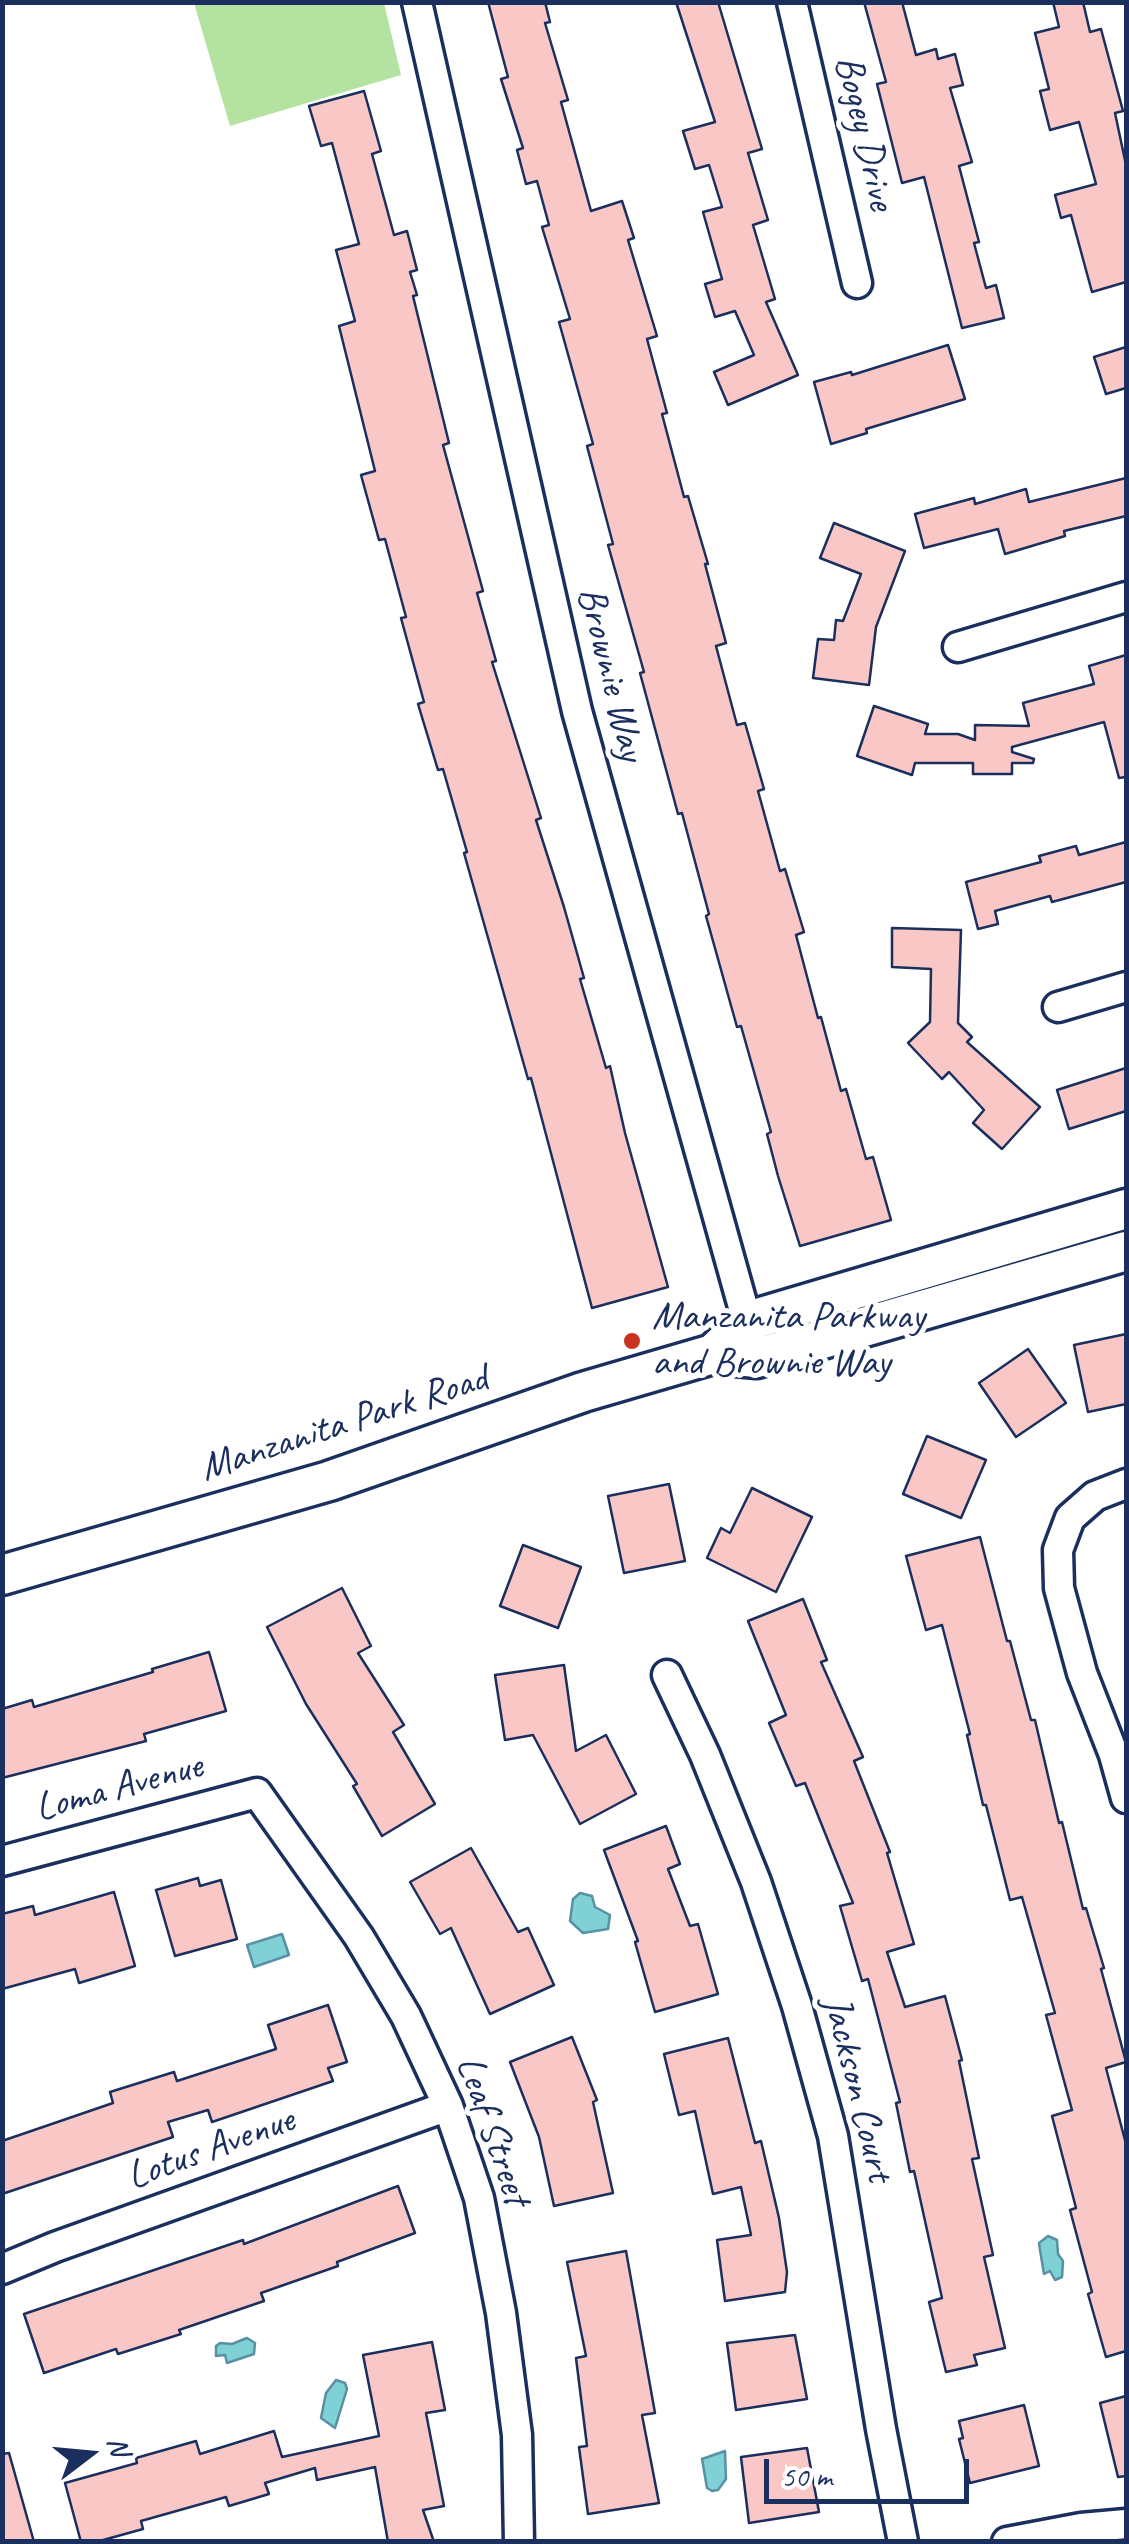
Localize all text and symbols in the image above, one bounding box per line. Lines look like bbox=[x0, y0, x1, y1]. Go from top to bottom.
street label: Bogey Drive bbox=[823, 51, 905, 215]
street label: Brownie Way bbox=[565, 582, 655, 766]
place label: Manzanita Parkway and Brownie Way bbox=[652, 1294, 925, 1388]
marker: Manzanita Parkway and Brownie Way bbox=[621, 1330, 643, 1352]
street label: Manzanita Park Road bbox=[194, 1355, 494, 1493]
street label: Loma Avenue bbox=[30, 1743, 208, 1833]
street label: Jackson Court bbox=[811, 1992, 903, 2186]
street label: Leaf Street bbox=[444, 2050, 540, 2212]
street label: Lotus Avenue bbox=[121, 2097, 301, 2201]
north arrow bbox=[40, 2404, 140, 2504]
text: N bbox=[100, 2432, 139, 2459]
scale bar bbox=[769, 2439, 974, 2501]
text: 50 m bbox=[781, 2457, 832, 2495]

